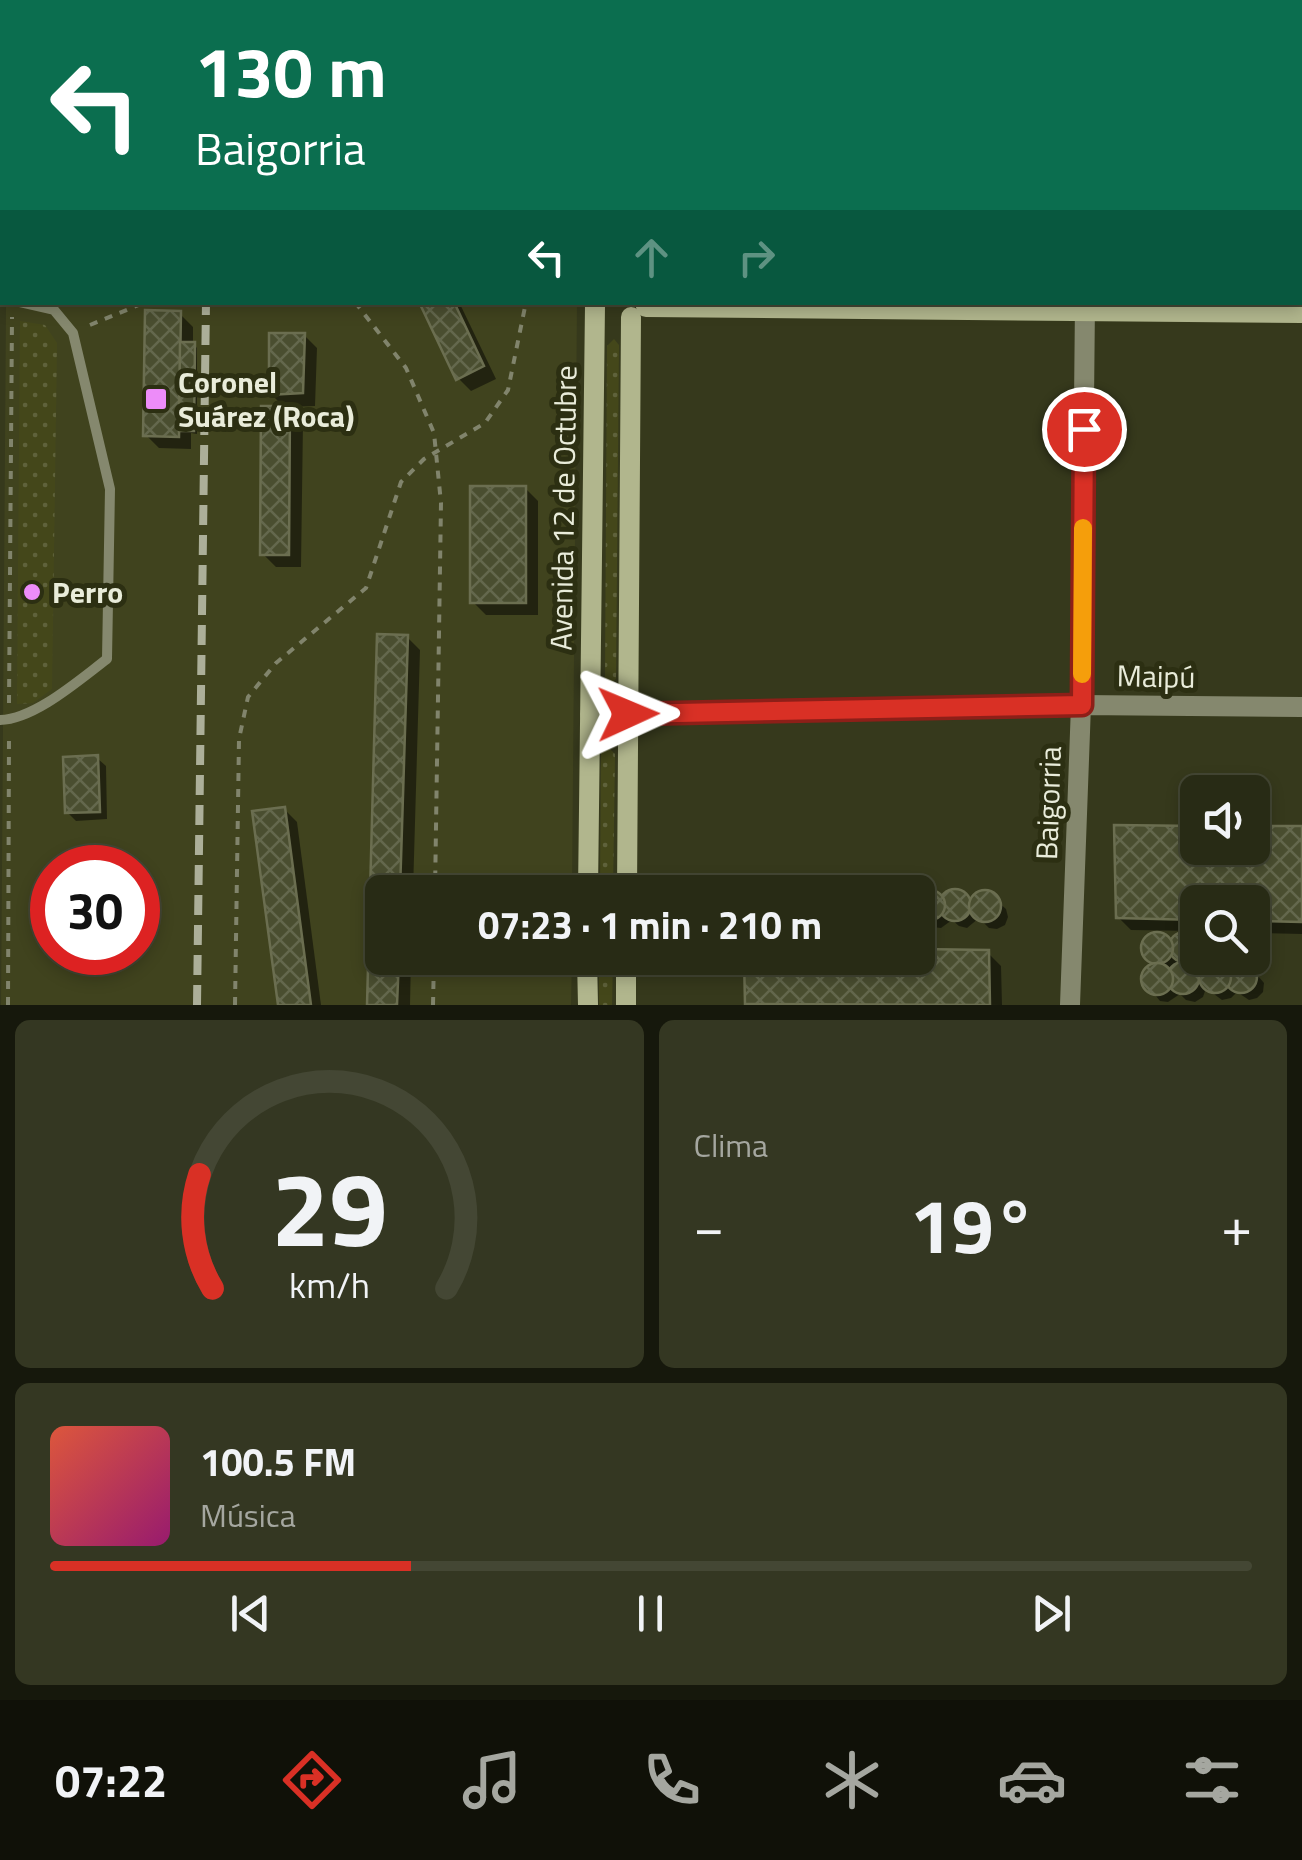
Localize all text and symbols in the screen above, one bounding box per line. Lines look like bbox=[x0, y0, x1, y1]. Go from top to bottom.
text: 130 m bbox=[195, 18, 387, 124]
icon: left bbox=[30, 40, 160, 170]
text: Baigorria bbox=[195, 114, 366, 182]
icon: left bbox=[519, 230, 574, 285]
icon: ahead bbox=[624, 230, 679, 285]
icon: right bbox=[729, 230, 784, 285]
place label: Coronel Suárez (Roca) bbox=[178, 359, 354, 439]
street label: Avenida 12 de Octubre bbox=[538, 365, 588, 651]
marker: Coronel Suárez (Roca) bbox=[143, 386, 169, 412]
pin bbox=[1042, 387, 1127, 472]
icon: arrive bbox=[1057, 402, 1112, 457]
place label: Perro bbox=[52, 569, 123, 615]
marker: Perro bbox=[21, 581, 43, 603]
street label: Maipú bbox=[1116, 652, 1196, 700]
position arrow bbox=[576, 662, 680, 766]
street label: Baigorria bbox=[1023, 745, 1073, 861]
map controls bbox=[1180, 775, 1270, 975]
button: sound bbox=[1180, 775, 1270, 865]
speed limit sign: 30 bbox=[30, 845, 160, 975]
button: search bbox=[1180, 885, 1270, 975]
text: 07:23 · 1 min · 210 m bbox=[478, 896, 822, 954]
text: Clima bbox=[694, 1121, 768, 1169]
text: 29 bbox=[271, 1128, 387, 1286]
text: 19° bbox=[910, 1168, 1036, 1282]
text: − bbox=[694, 1184, 724, 1267]
text: + bbox=[1221, 1184, 1252, 1267]
text: km/h bbox=[289, 1257, 370, 1312]
text: 100.5 FM bbox=[200, 1433, 356, 1491]
text: Música bbox=[200, 1491, 296, 1539]
icon: previous bbox=[223, 1586, 278, 1641]
icon: pause bbox=[623, 1586, 678, 1641]
icon: next bbox=[1024, 1586, 1079, 1641]
icon: directions bbox=[277, 1745, 347, 1815]
icon: music bbox=[457, 1745, 527, 1815]
icon: phone bbox=[637, 1745, 707, 1815]
icon: climate bbox=[817, 1745, 887, 1815]
icon: car bbox=[997, 1745, 1067, 1815]
icon: filters bbox=[1177, 1745, 1247, 1815]
text: 07:22 bbox=[55, 1746, 167, 1814]

